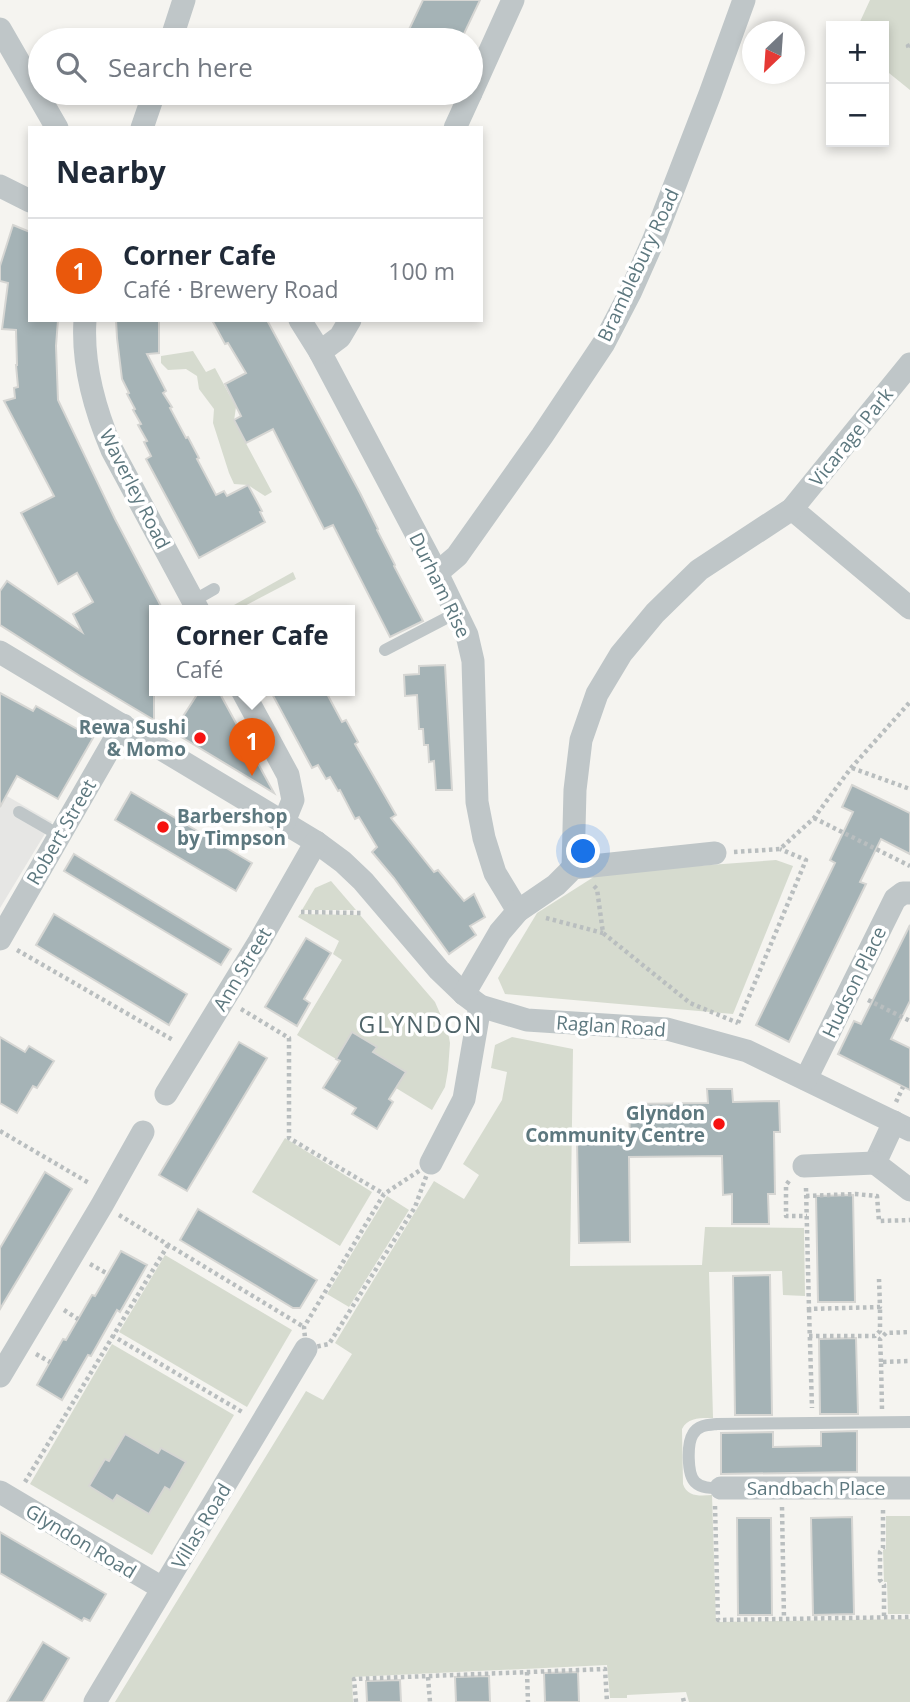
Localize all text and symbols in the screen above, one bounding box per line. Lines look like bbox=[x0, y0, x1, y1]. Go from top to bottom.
north arrow bbox=[742, 21, 805, 84]
map controls bbox=[826, 21, 889, 147]
button: + bbox=[826, 21, 889, 84]
search box bbox=[28, 28, 483, 105]
icon: search bbox=[52, 48, 90, 86]
text: Search here bbox=[108, 49, 253, 85]
button: − bbox=[826, 84, 889, 147]
text: Nearby bbox=[56, 151, 166, 192]
street label: Bramblebury Road bbox=[591, 184, 685, 346]
text: Corner Cafe bbox=[123, 237, 276, 273]
text: 1 bbox=[72, 255, 86, 287]
text: 100 m bbox=[388, 255, 455, 287]
text: Café · Brewery Road bbox=[123, 273, 339, 305]
street label: Vicarage Park bbox=[803, 382, 899, 492]
street label: Waverley Road bbox=[94, 425, 176, 553]
street label: Durham Rise bbox=[403, 528, 477, 642]
popup bbox=[149, 605, 355, 696]
text: Corner Cafe bbox=[175, 617, 329, 653]
text: Café bbox=[175, 653, 223, 685]
place label: Rewa Sushi & Momo bbox=[79, 714, 186, 762]
pin: 1 bbox=[229, 718, 275, 776]
marker: Rewa Sushi & Momo bbox=[192, 730, 208, 746]
street label: Robert Street bbox=[20, 774, 102, 890]
place label: Barbershop by Timpson bbox=[177, 803, 287, 851]
marker: Barbershop by Timpson bbox=[155, 819, 171, 835]
your location bbox=[566, 834, 600, 868]
street label: Ann Street bbox=[207, 922, 277, 1016]
street label: Hudson Place bbox=[816, 922, 892, 1042]
district label: GLYNDON bbox=[359, 1008, 483, 1040]
street label: Raglan Road bbox=[555, 1009, 667, 1043]
place label: Glyndon Community Centre bbox=[525, 1100, 705, 1148]
marker: Glyndon Community Centre bbox=[711, 1116, 727, 1132]
street label: Sandbach Place bbox=[747, 1475, 885, 1501]
street label: Villas Road bbox=[165, 1478, 237, 1574]
street label: Glyndon Road bbox=[21, 1498, 141, 1584]

